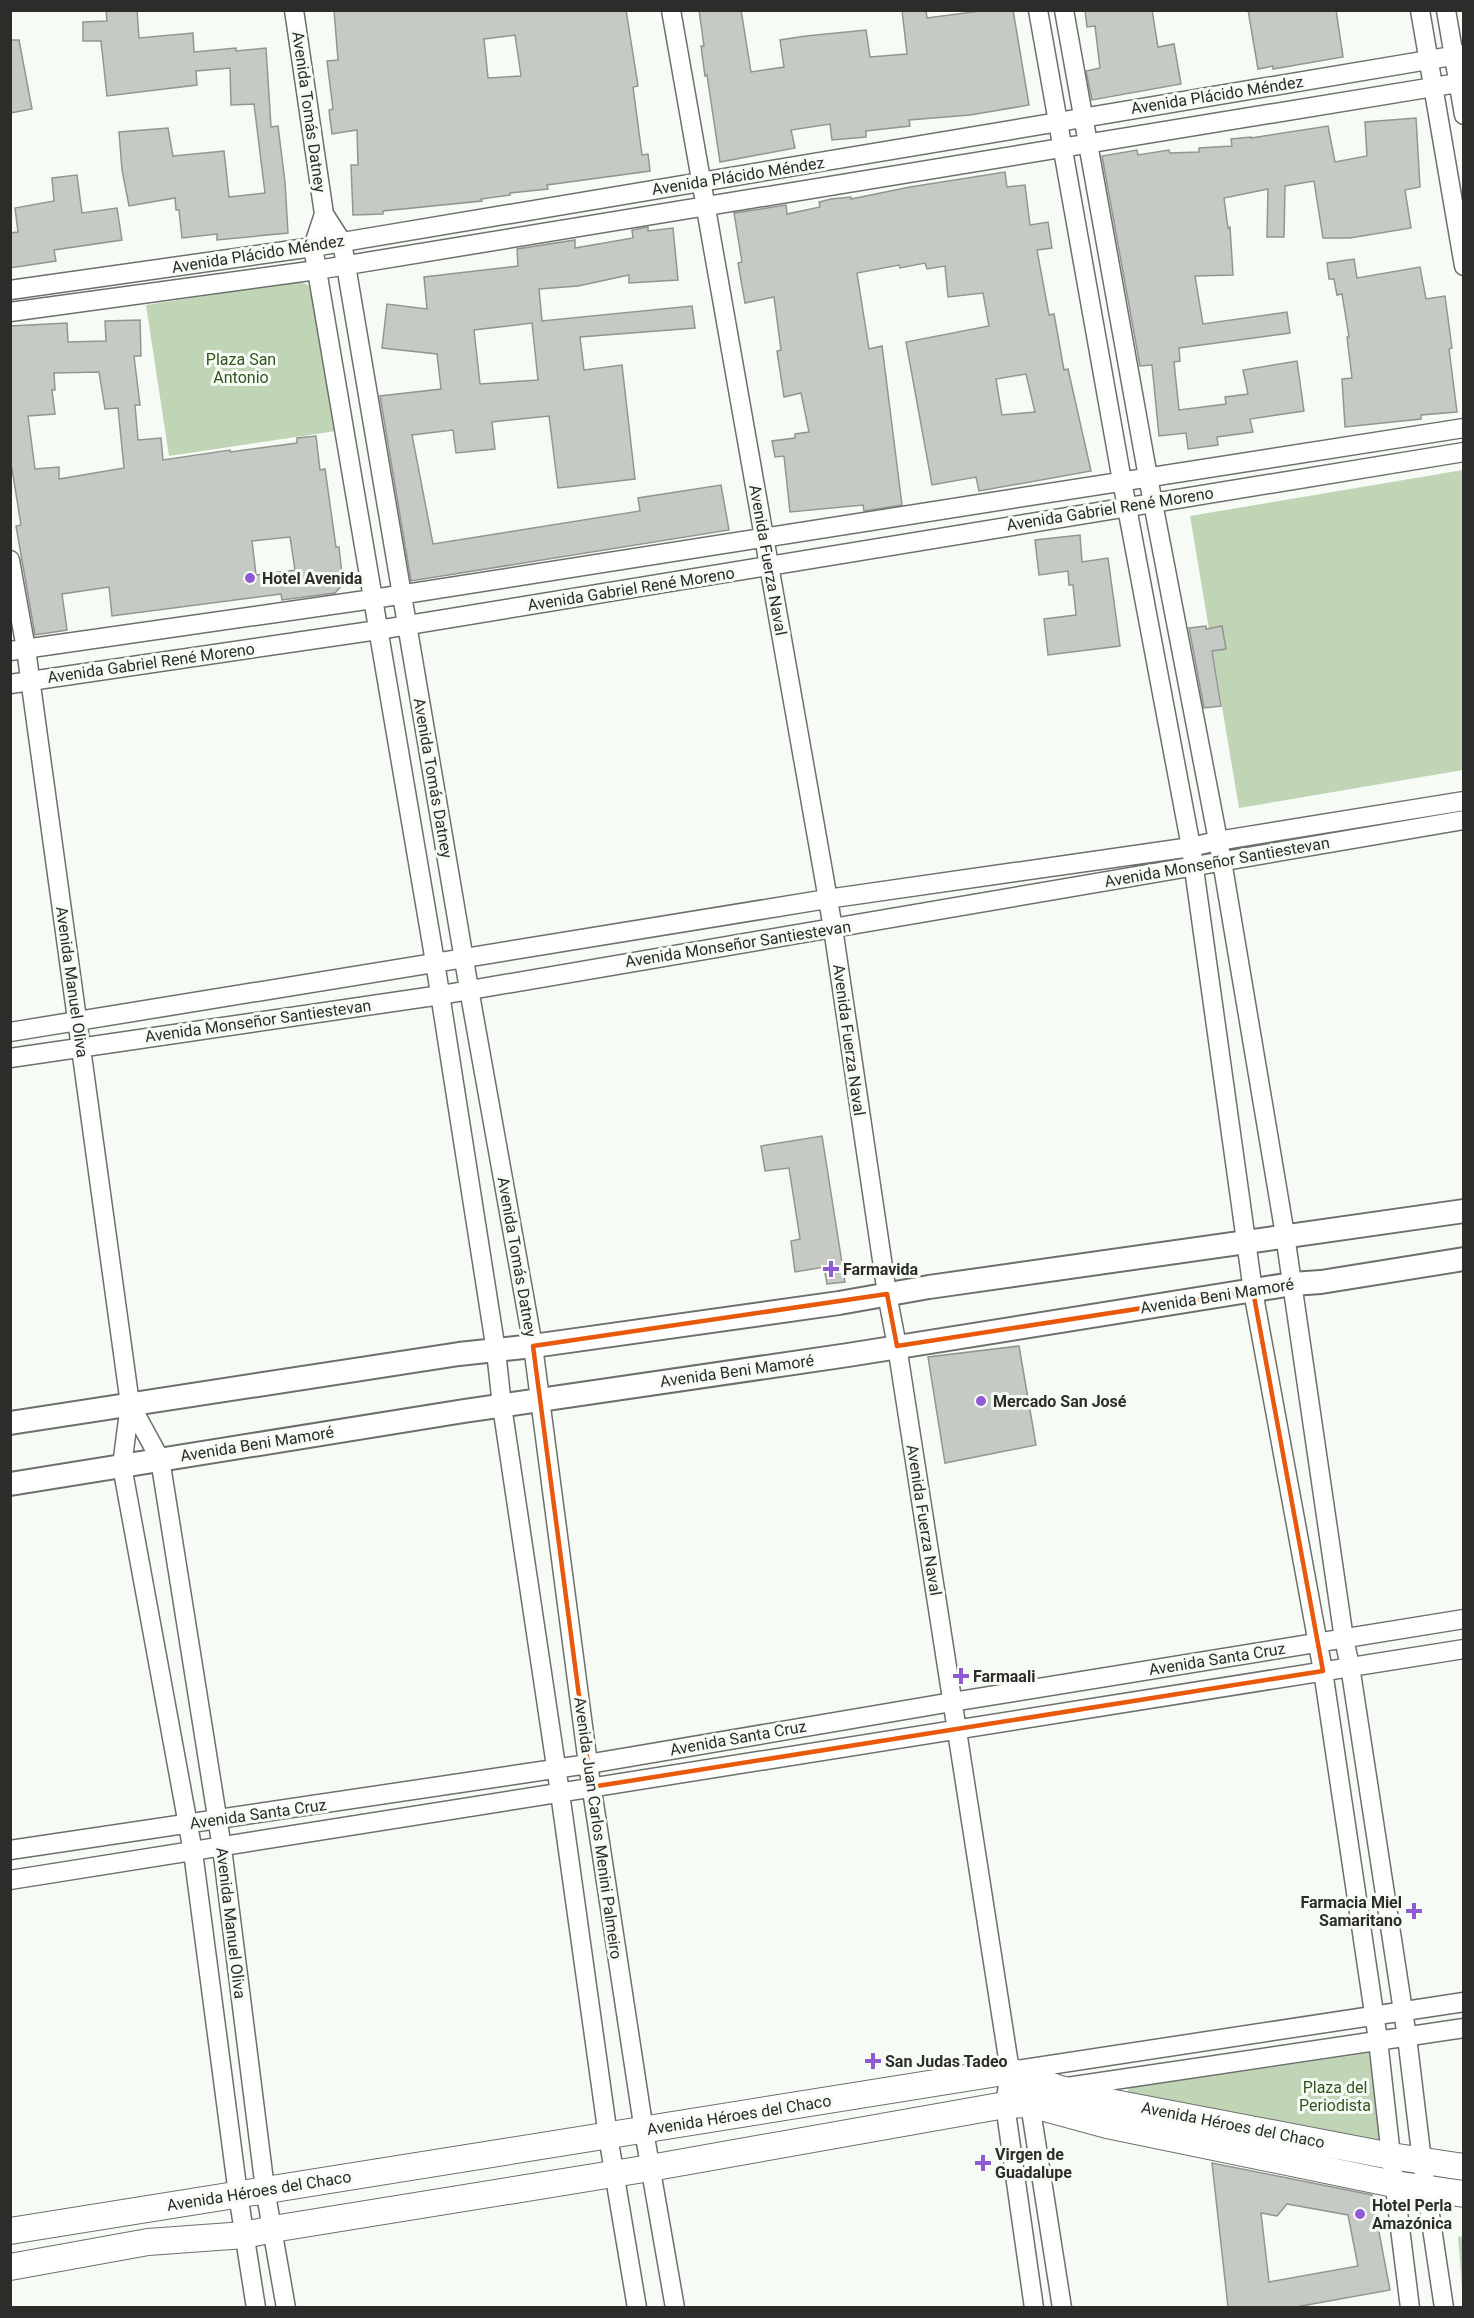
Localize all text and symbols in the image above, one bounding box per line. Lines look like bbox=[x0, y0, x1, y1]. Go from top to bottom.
street label: Avenida Tomás Datney bbox=[288, 30, 330, 194]
street label: Avenida Plácido Méndez bbox=[1129, 72, 1305, 118]
street label: Avenida Plácido Méndez bbox=[650, 153, 826, 199]
street label: Avenida Plácido Méndez bbox=[170, 231, 346, 277]
park label: Plaza San Antonio bbox=[206, 350, 276, 387]
street label: Avenida Fuerza Naval bbox=[745, 483, 791, 637]
street label: Avenida Gabriel René Moreno bbox=[1005, 483, 1215, 535]
street label: Avenida Gabriel René Moreno bbox=[526, 563, 736, 615]
place label: Hotel Avenida bbox=[262, 569, 363, 588]
marker: Hotel Avenida bbox=[243, 571, 257, 585]
street label: Avenida Gabriel René Moreno bbox=[46, 639, 256, 687]
street label: Avenida Tomás Datney bbox=[410, 696, 457, 860]
street label: Avenida Monseñor Santiestevan bbox=[1103, 833, 1331, 891]
street label: Avenida Manuel Oliva bbox=[52, 905, 92, 1059]
street label: Avenida Monseñor Santiestevan bbox=[624, 917, 852, 971]
street label: Avenida Fuerza Naval bbox=[829, 963, 869, 1117]
street label: Avenida Monseñor Santiestevan bbox=[144, 996, 372, 1046]
street label: Avenida Tomás Datney bbox=[494, 1175, 541, 1339]
place label: Farmavida bbox=[843, 1260, 919, 1279]
marker: Farmavida bbox=[824, 1262, 838, 1276]
street label: Avenida Beni Mamoré bbox=[1139, 1274, 1295, 1318]
street label: Avenida Beni Mamoré bbox=[659, 1351, 815, 1391]
place label: Mercado San José bbox=[993, 1392, 1127, 1411]
marker: Mercado San José bbox=[974, 1394, 988, 1408]
street label: Avenida Beni Mamoré bbox=[179, 1422, 335, 1466]
street label: Avenida Fuerza Naval bbox=[903, 1443, 945, 1597]
street label: Avenida Santa Cruz bbox=[1147, 1639, 1287, 1679]
place label: Farmaali bbox=[973, 1667, 1035, 1686]
marker: Farmaali bbox=[954, 1669, 968, 1683]
street label: Avenida Juan Carlos Menini Palmeiro bbox=[570, 1696, 626, 1960]
street label: Avenida Santa Cruz bbox=[668, 1717, 808, 1759]
street label: Avenida Santa Cruz bbox=[188, 1795, 328, 1833]
street label: Avenida Manuel Oliva bbox=[212, 1846, 250, 2000]
place label: Farmacia Miel Samaritano bbox=[1300, 1893, 1402, 1930]
marker: Farmacia Miel Samaritano bbox=[1407, 1904, 1421, 1918]
place label: San Judas Tadeo bbox=[885, 2052, 1008, 2071]
marker: San Judas Tadeo bbox=[866, 2054, 880, 2068]
park label: Plaza del Periodista bbox=[1299, 2078, 1371, 2115]
street label: Avenida Héroes del Chaco bbox=[645, 2091, 833, 2139]
street label: Avenida Héroes del Chaco bbox=[1140, 2098, 1326, 2152]
place label: Virgen de Guadalupe bbox=[995, 2145, 1072, 2182]
marker: Virgen de Guadalupe bbox=[976, 2156, 990, 2170]
street label: Avenida Héroes del Chaco bbox=[165, 2167, 353, 2215]
place label: Hotel Perla Amazónica bbox=[1372, 2196, 1453, 2233]
marker: Hotel Perla Amazónica bbox=[1353, 2207, 1367, 2221]

